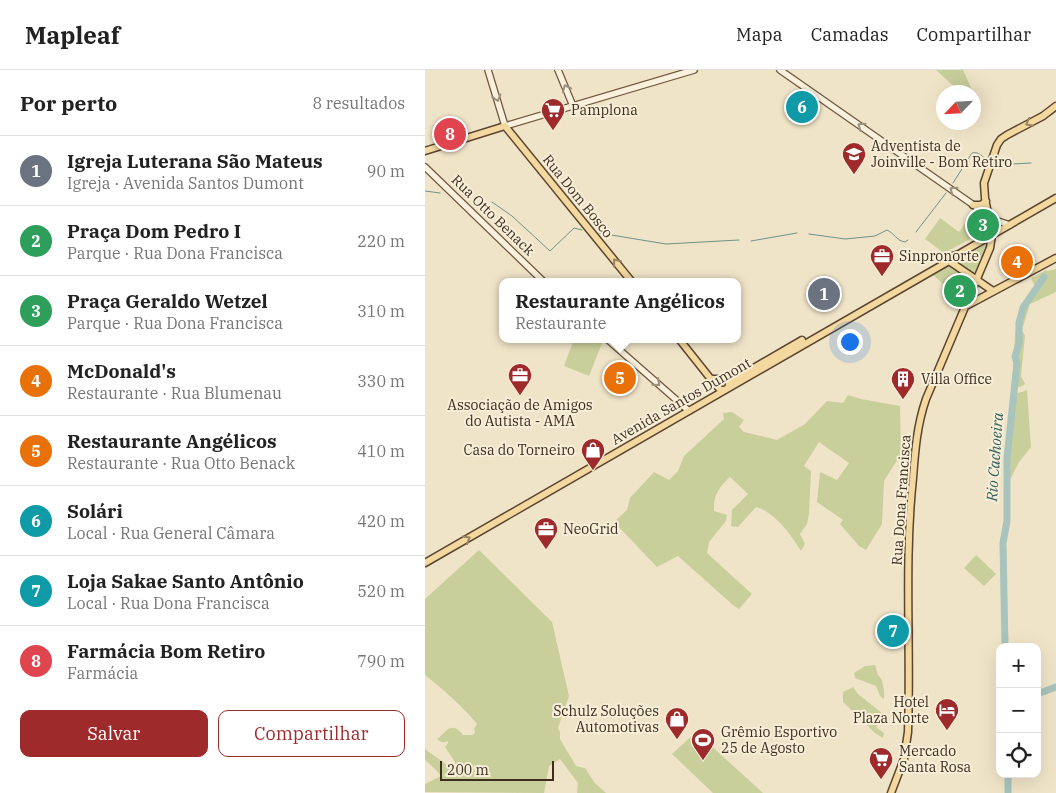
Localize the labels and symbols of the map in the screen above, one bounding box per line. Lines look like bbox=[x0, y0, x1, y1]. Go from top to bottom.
one-way arrow bbox=[561, 84, 572, 93]
north arrow bbox=[936, 85, 981, 130]
pin: 6 bbox=[786, 88, 818, 126]
one-way arrow bbox=[491, 94, 501, 102]
supermarket icon: Pamplona bbox=[540, 97, 566, 131]
place label: Pamplona bbox=[571, 101, 638, 119]
pin: 8 bbox=[434, 115, 466, 153]
one-way arrow bbox=[1025, 117, 1034, 127]
one-way arrow bbox=[857, 123, 867, 132]
place label: Adventista de Joinville - Bom Retiro bbox=[871, 137, 1012, 171]
school or university icon: Adventista de Joinville - Bom Retiro bbox=[841, 141, 867, 175]
street label: Rua Dom Bosco bbox=[539, 151, 617, 242]
street label: Rua Otto Benack bbox=[448, 171, 539, 260]
one-way arrow bbox=[949, 187, 959, 196]
pin: 3 bbox=[967, 206, 999, 244]
office icon: Sinpronorte bbox=[869, 243, 895, 277]
pin: 4 bbox=[1001, 243, 1033, 281]
place label: Sinpronorte bbox=[899, 247, 979, 265]
one-way arrow bbox=[613, 259, 622, 268]
pin: 2 bbox=[944, 272, 976, 310]
pin: 1 bbox=[808, 275, 840, 313]
your location bbox=[837, 329, 863, 355]
street label: Avenida Santos Dumont bbox=[608, 354, 754, 448]
pin: 5 bbox=[604, 359, 636, 397]
office icon: Associação de Amigos do Autista - AMA bbox=[507, 362, 533, 396]
building icon: Villa Office bbox=[890, 366, 916, 400]
place label: Villa Office bbox=[921, 370, 992, 388]
one-way arrow bbox=[651, 377, 660, 386]
place label: Associação de Amigos do Autista - AMA bbox=[447, 396, 593, 430]
water label: Rio Cachoeira bbox=[982, 411, 1007, 503]
street label: Rua Dona Francisca bbox=[887, 434, 915, 566]
shop icon: Casa do Torneiro bbox=[580, 437, 606, 471]
place label: Casa do Torneiro bbox=[463, 441, 575, 459]
office icon: NeoGrid bbox=[533, 516, 559, 550]
place label: NeoGrid bbox=[563, 520, 619, 538]
one-way arrow bbox=[462, 535, 471, 545]
pin: 7 bbox=[877, 612, 909, 650]
place label: Hotel Plaza Norte bbox=[853, 693, 929, 727]
hotel icon: Hotel Plaza Norte bbox=[934, 697, 960, 731]
place label: Schulz Soluções Automotivas bbox=[553, 702, 659, 736]
shop icon: Schulz Soluções Automotivas bbox=[664, 706, 690, 740]
place label: Grêmio Esportivo 25 de Agosto bbox=[721, 723, 837, 757]
sports icon: Grêmio Esportivo 25 de Agosto bbox=[690, 727, 716, 761]
place label: Mercado Santa Rosa bbox=[899, 742, 972, 776]
supermarket icon: Mercado Santa Rosa bbox=[868, 746, 894, 780]
scale bar bbox=[440, 758, 554, 781]

